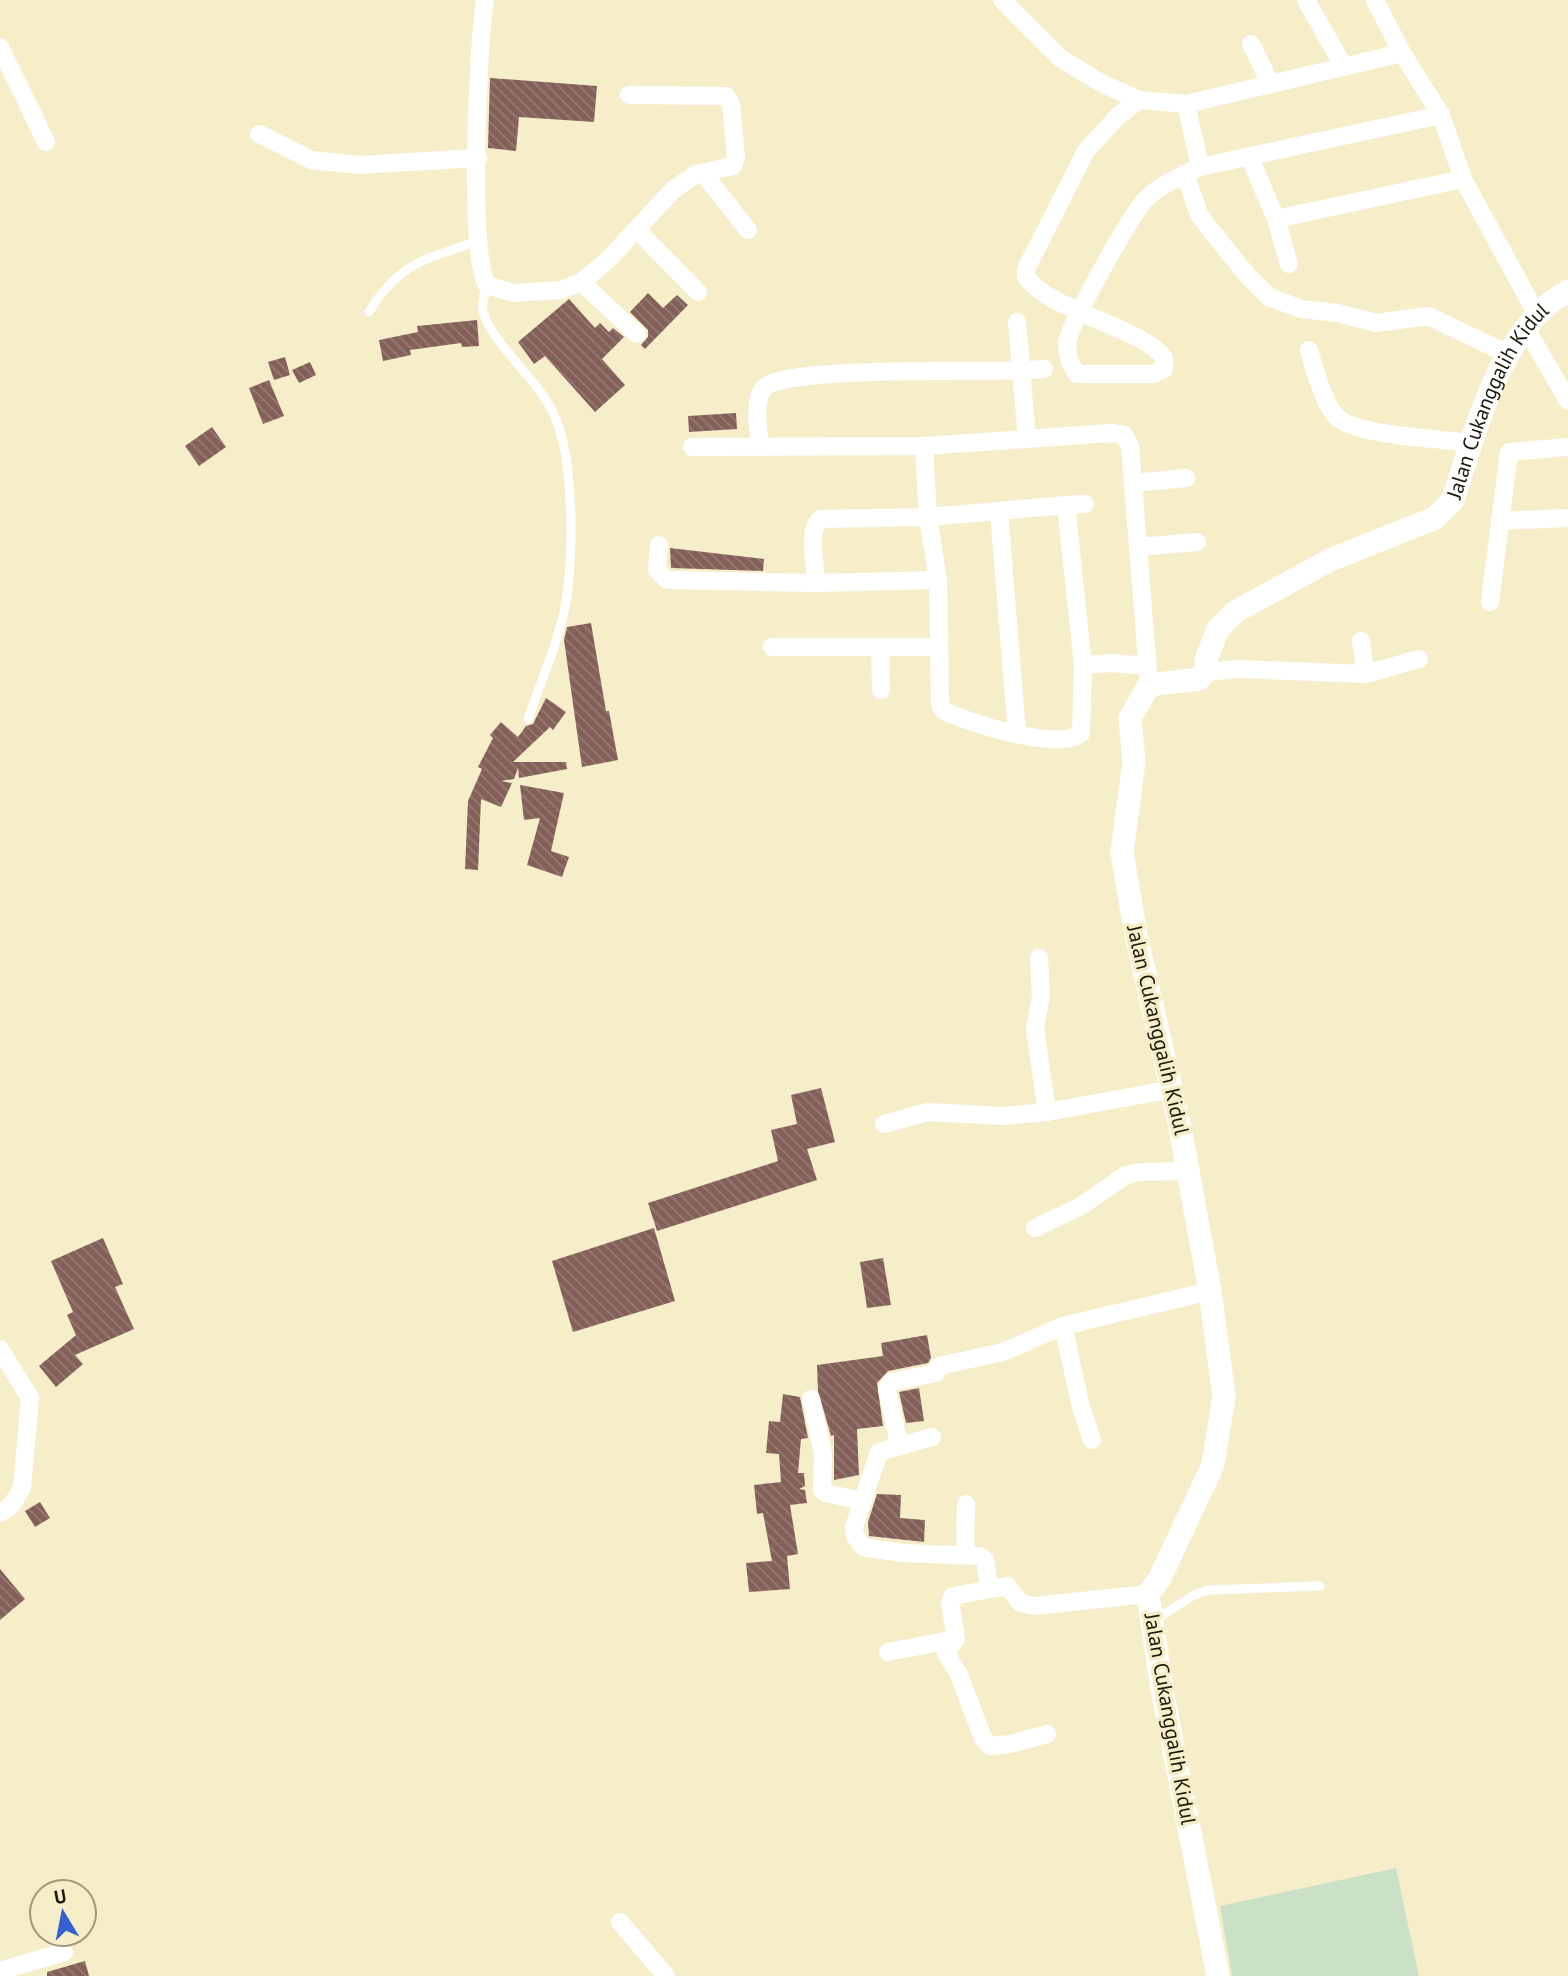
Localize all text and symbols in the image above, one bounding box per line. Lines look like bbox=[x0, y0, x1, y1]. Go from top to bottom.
street label: Jalan Cukanggalih Kidul bbox=[1440, 297, 1554, 503]
street label: Jalan Cukanggalih Kidul bbox=[1121, 922, 1196, 1137]
street label: Jalan Cukanggalih Kidul bbox=[1138, 1610, 1202, 1827]
north arrow bbox=[28, 1878, 98, 1948]
text: U bbox=[52, 1883, 68, 1909]

